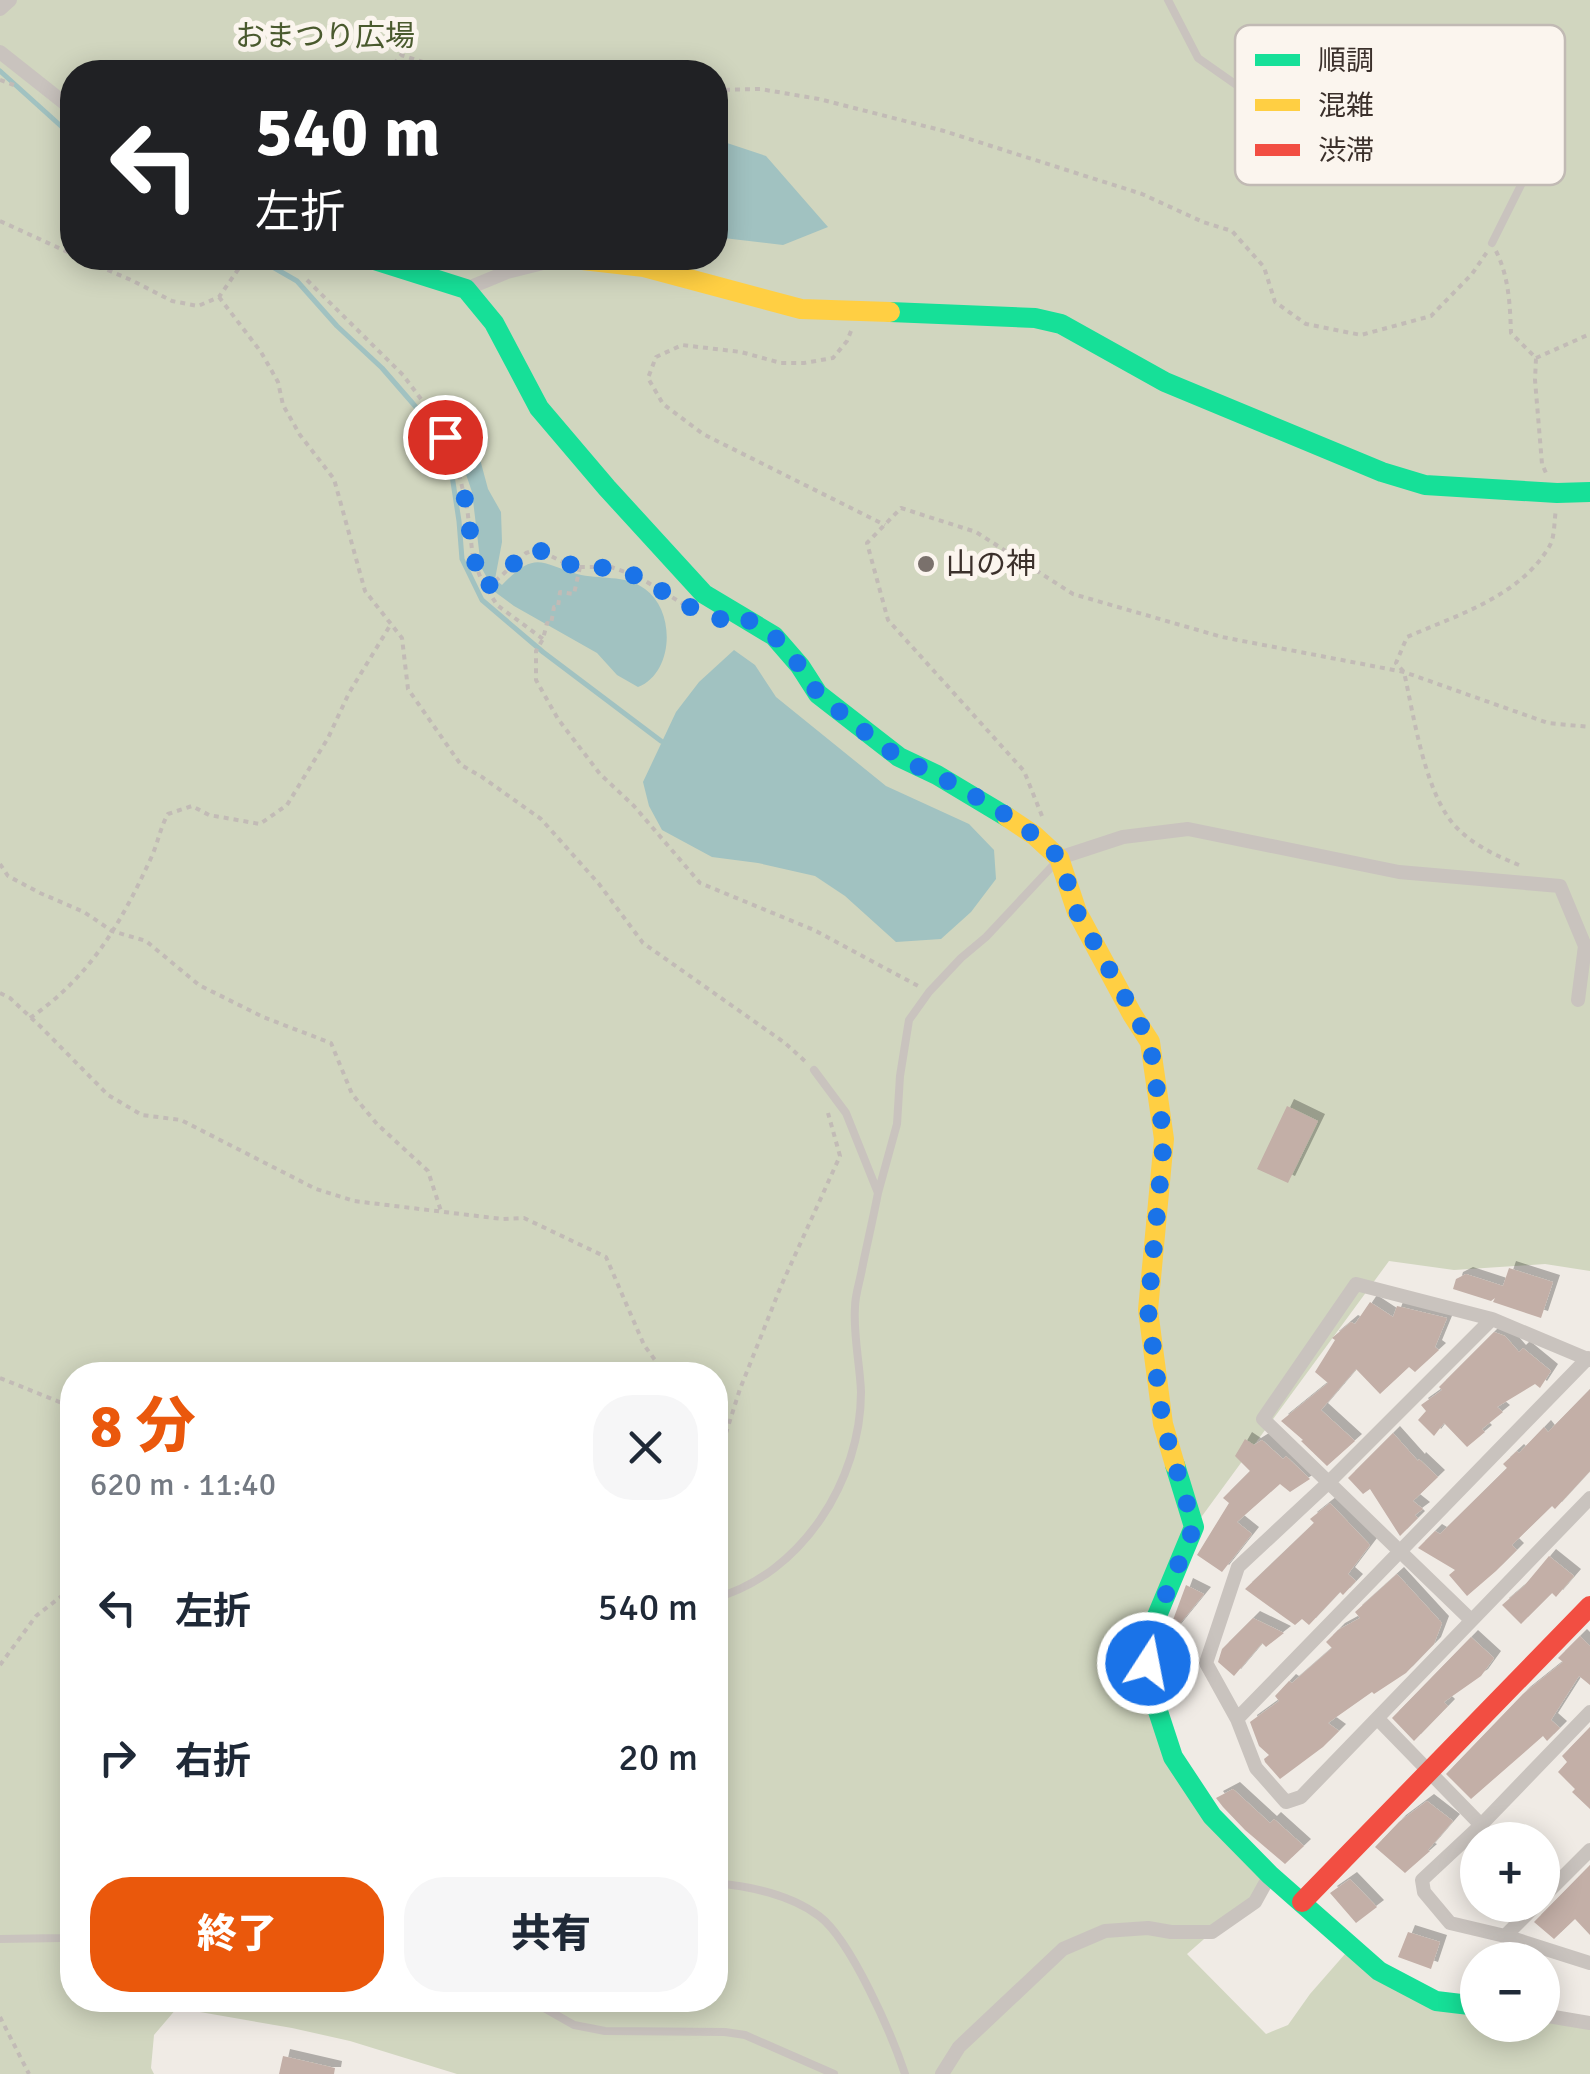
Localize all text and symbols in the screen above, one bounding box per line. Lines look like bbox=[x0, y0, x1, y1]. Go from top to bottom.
park label: おまつり広場 bbox=[235, 18, 415, 55]
legend bbox=[1235, 25, 1565, 185]
text: 順調 bbox=[1318, 44, 1374, 78]
text: 540 m bbox=[255, 89, 440, 175]
text: 混雑 bbox=[1318, 89, 1374, 123]
icon: left bbox=[90, 100, 220, 230]
text: 渋滞 bbox=[1318, 134, 1374, 168]
text: 左折 bbox=[255, 185, 345, 240]
pin bbox=[403, 395, 488, 480]
icon: arrive bbox=[418, 410, 473, 465]
place label: 山の神 bbox=[946, 546, 1036, 583]
marker: 山の神 bbox=[915, 553, 937, 575]
text: 8 分 bbox=[90, 1390, 196, 1464]
button: close bbox=[593, 1395, 698, 1500]
text: 620 m · 11:40 bbox=[90, 1465, 276, 1504]
icon: left bbox=[90, 1580, 145, 1635]
text: 540 m bbox=[598, 1584, 698, 1631]
text: 左折 bbox=[175, 1588, 251, 1635]
position arrow bbox=[1096, 1611, 1200, 1715]
icon: right bbox=[90, 1730, 145, 1785]
text: 20 m bbox=[618, 1734, 698, 1781]
text: 右折 bbox=[175, 1738, 251, 1785]
map controls bbox=[1460, 1822, 1560, 2042]
button: + bbox=[1460, 1822, 1560, 1922]
button: 終了 bbox=[90, 1877, 384, 1992]
button: 共有 bbox=[404, 1877, 698, 1992]
button: − bbox=[1460, 1942, 1560, 2042]

